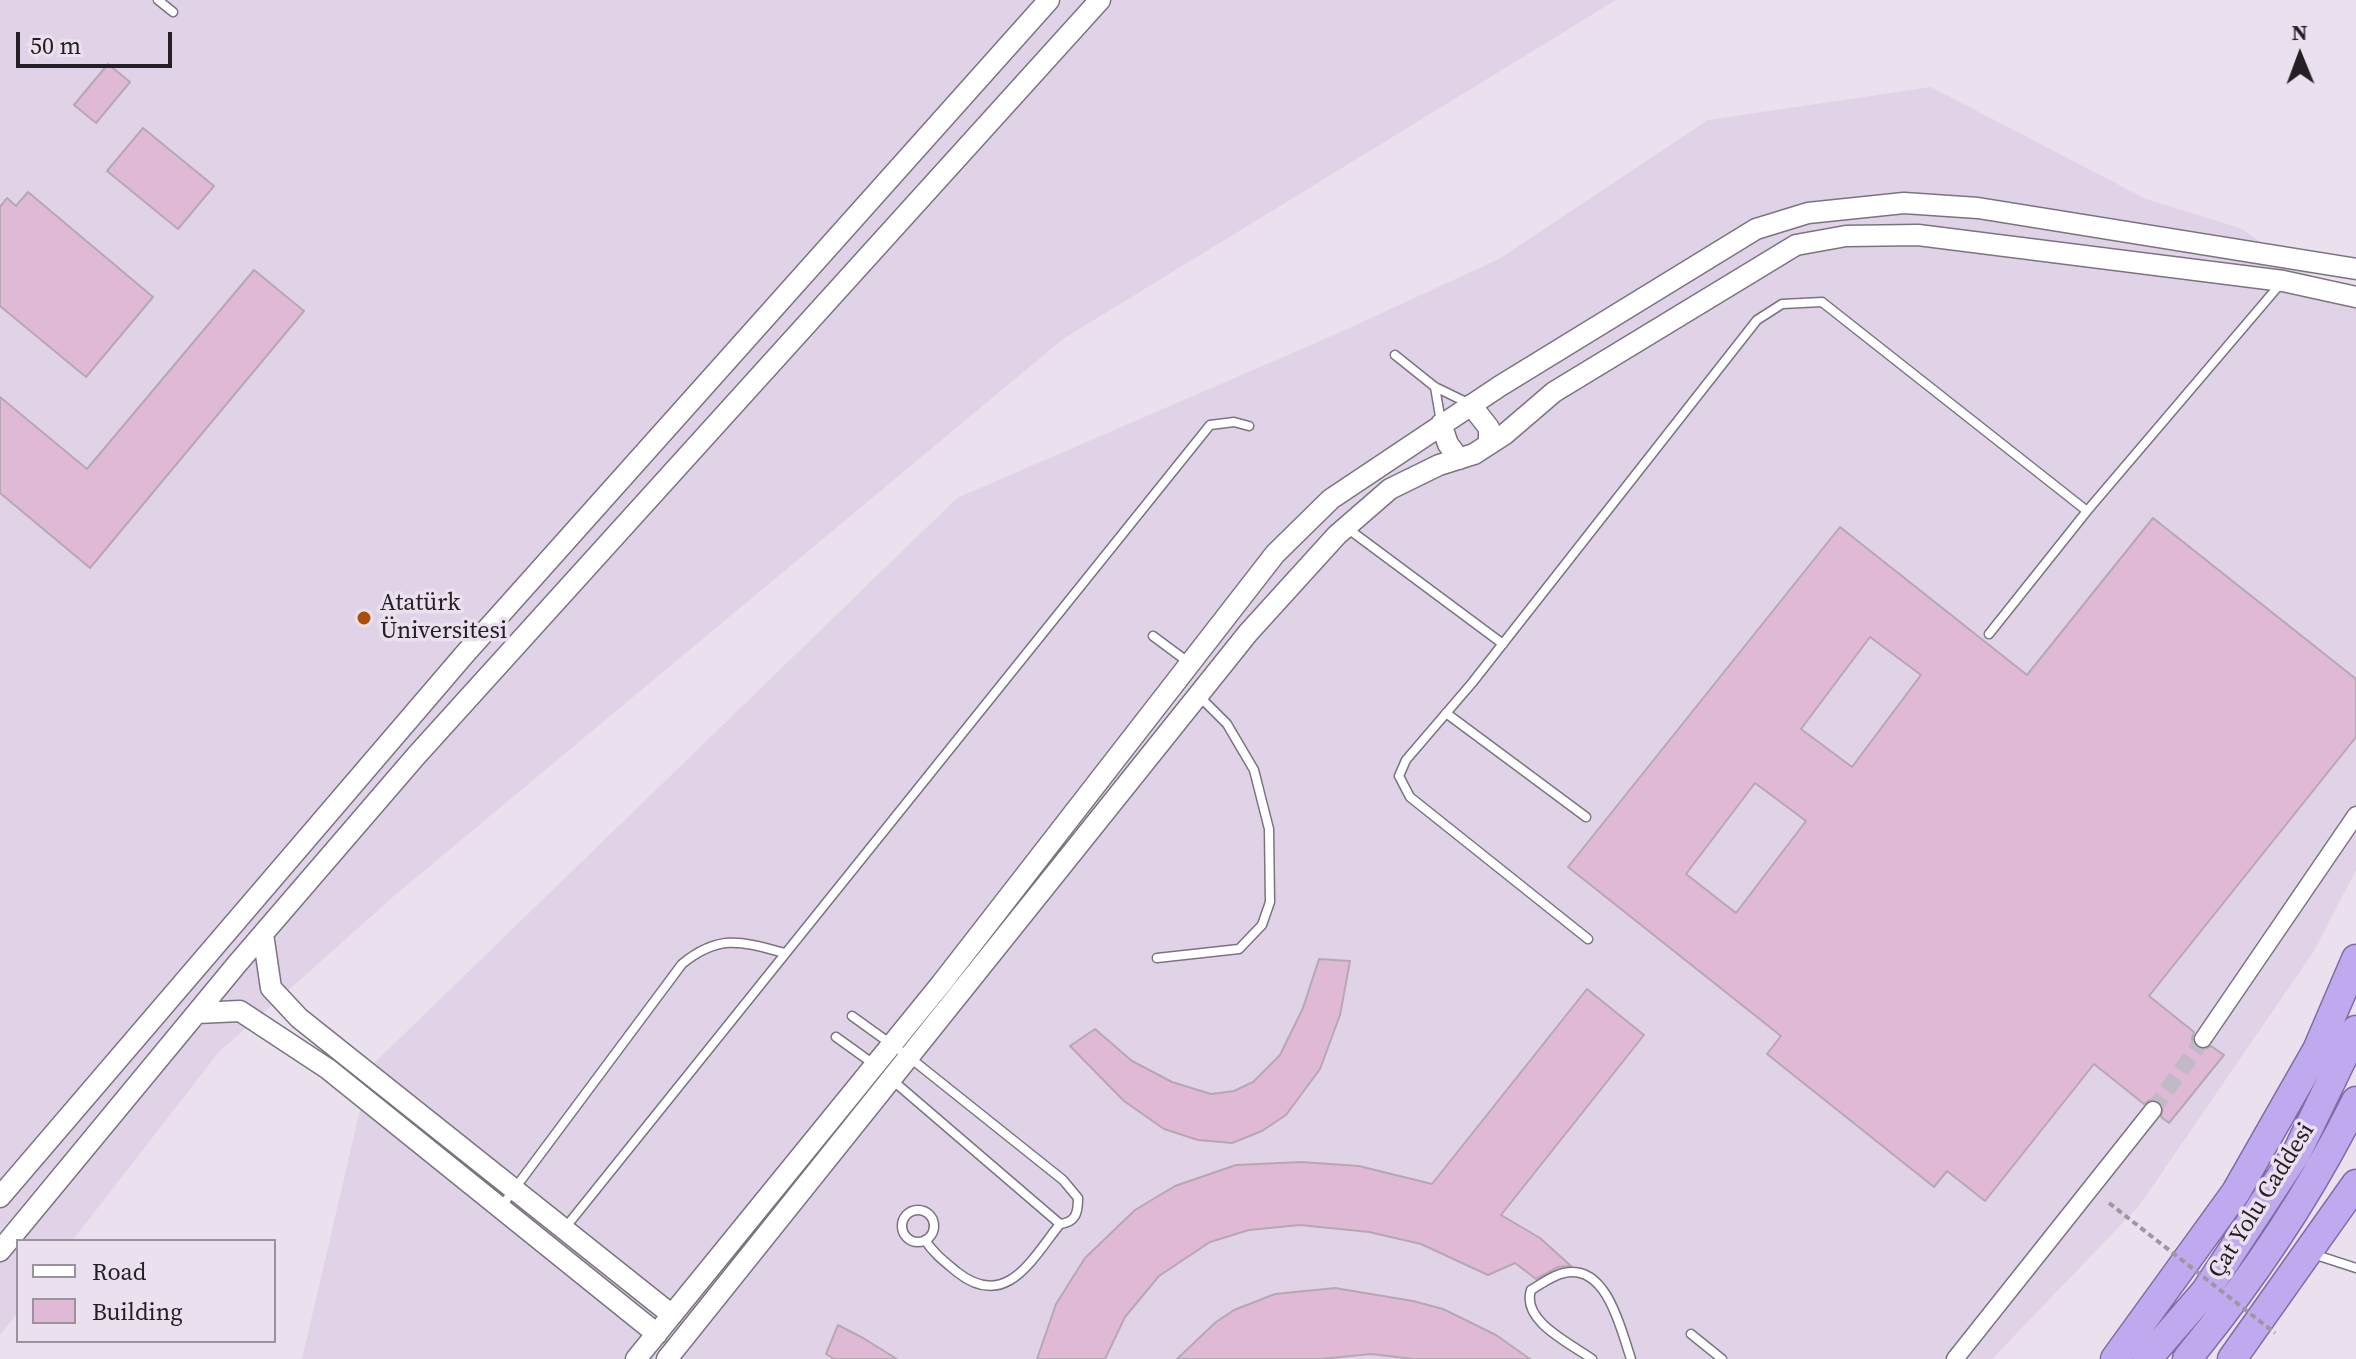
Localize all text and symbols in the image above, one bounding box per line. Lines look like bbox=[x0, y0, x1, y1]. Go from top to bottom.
scale bar bbox=[20, 16, 176, 66]
north arrow bbox=[2260, 16, 2340, 96]
text: N bbox=[2291, 17, 2308, 47]
text: 50 m bbox=[30, 29, 81, 62]
place label: Atatürk Üniversitesi bbox=[380, 590, 507, 646]
marker: Atatürk Üniversitesi bbox=[355, 609, 373, 627]
street label: Çat Yolu Caddesi bbox=[2203, 1118, 2321, 1284]
legend bbox=[16, 1239, 276, 1343]
text: Road bbox=[92, 1255, 146, 1288]
text: Building bbox=[92, 1295, 183, 1328]

